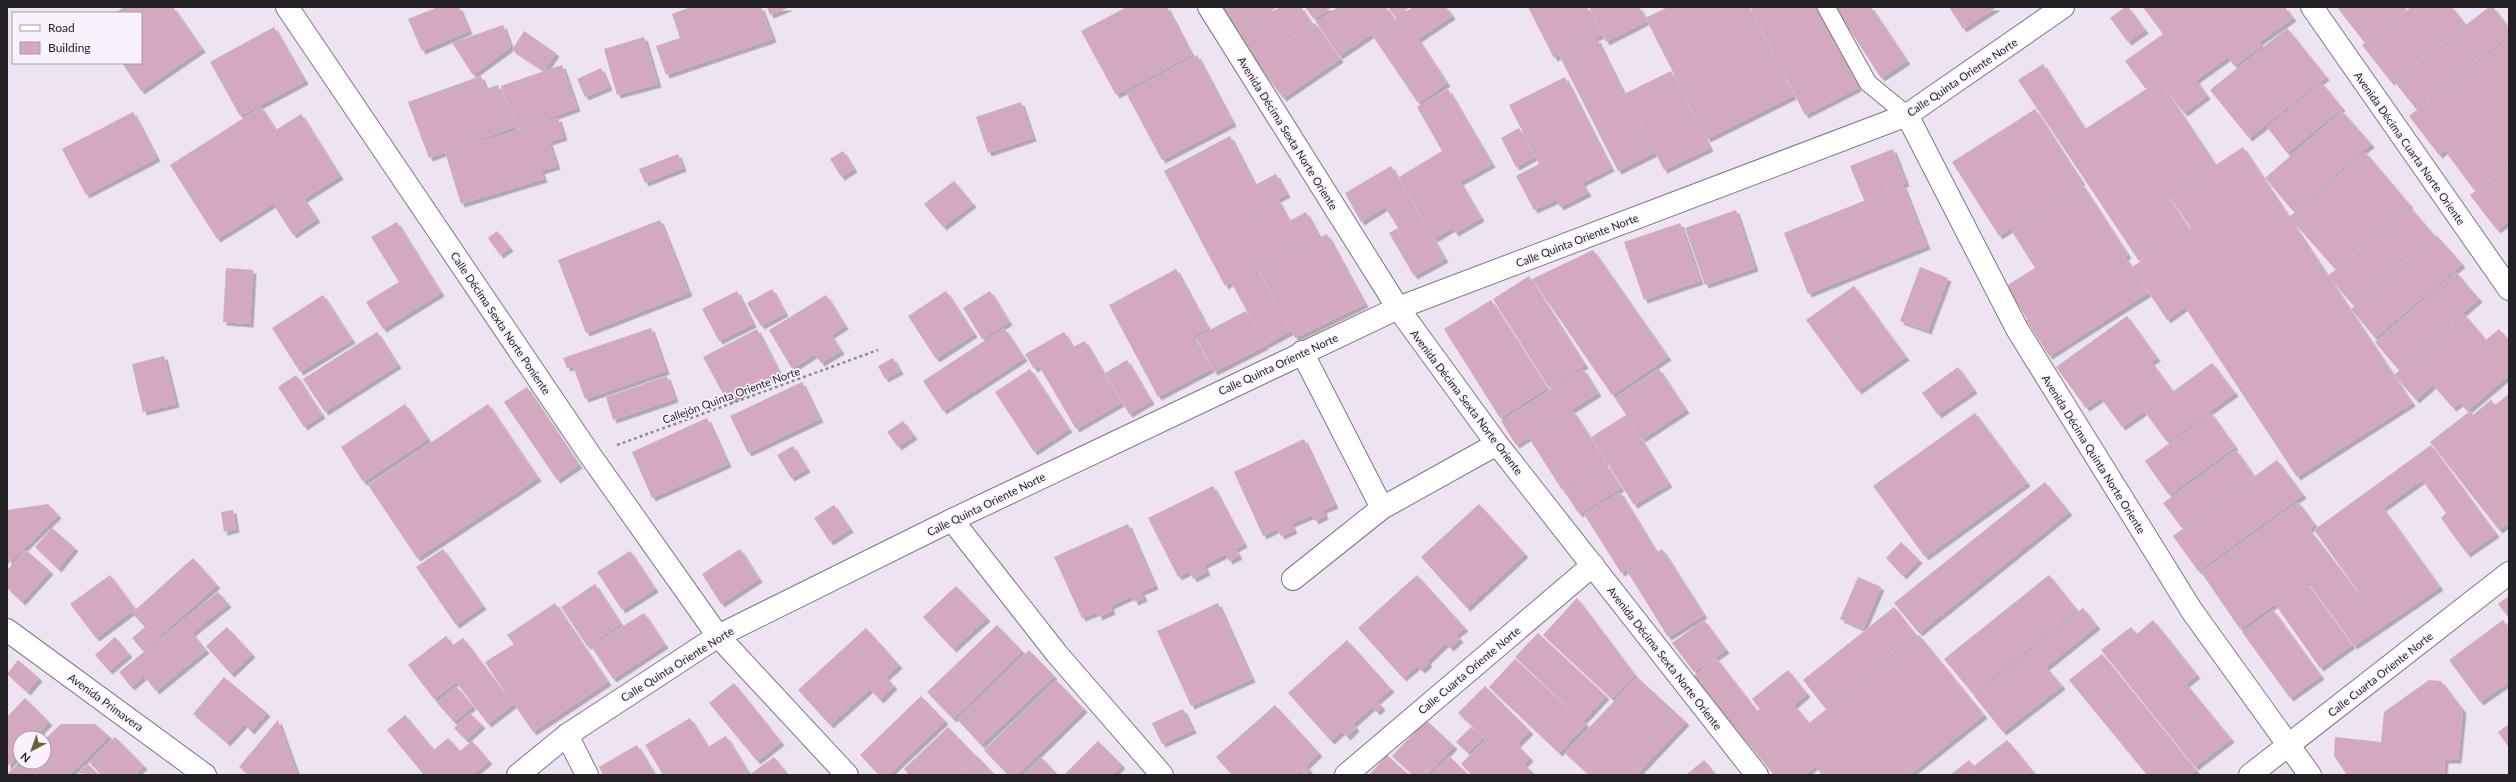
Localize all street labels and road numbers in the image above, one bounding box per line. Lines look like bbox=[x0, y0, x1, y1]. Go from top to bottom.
street label: Calle Quinta Oriente Norte bbox=[1904, 35, 2020, 119]
street label: Avenida Décima Sexta Norte Oriente bbox=[1235, 54, 1341, 212]
street label: Avenida Décima Cuarta Norte Oriente bbox=[2352, 69, 2468, 227]
street label: Calle Quinta Oriente Norte bbox=[1514, 211, 1640, 269]
street label: Calle Décima Sexta Norte Poniente bbox=[448, 249, 554, 397]
street label: Avenida Décima Sexta Norte Oriente bbox=[1408, 327, 1526, 477]
street label: Calle Quinta Oriente Norte bbox=[1216, 330, 1340, 397]
street label: Callejón Quinta Oriente Norte bbox=[660, 364, 802, 426]
street label: Avenida Décima Quinta Norte Oriente bbox=[2040, 372, 2149, 536]
street label: Calle Quinta Oriente Norte bbox=[925, 470, 1048, 538]
street label: Avenida Décima Sexta Norte Oriente bbox=[1605, 584, 1725, 732]
street label: Calle Cuarta Oriente Norte bbox=[1415, 623, 1523, 717]
street label: Calle Quinta Oriente Norte bbox=[618, 624, 736, 704]
street label: Calle Cuarta Oriente Norte bbox=[2325, 629, 2435, 719]
street label: Avenida Primavera bbox=[66, 670, 146, 734]

